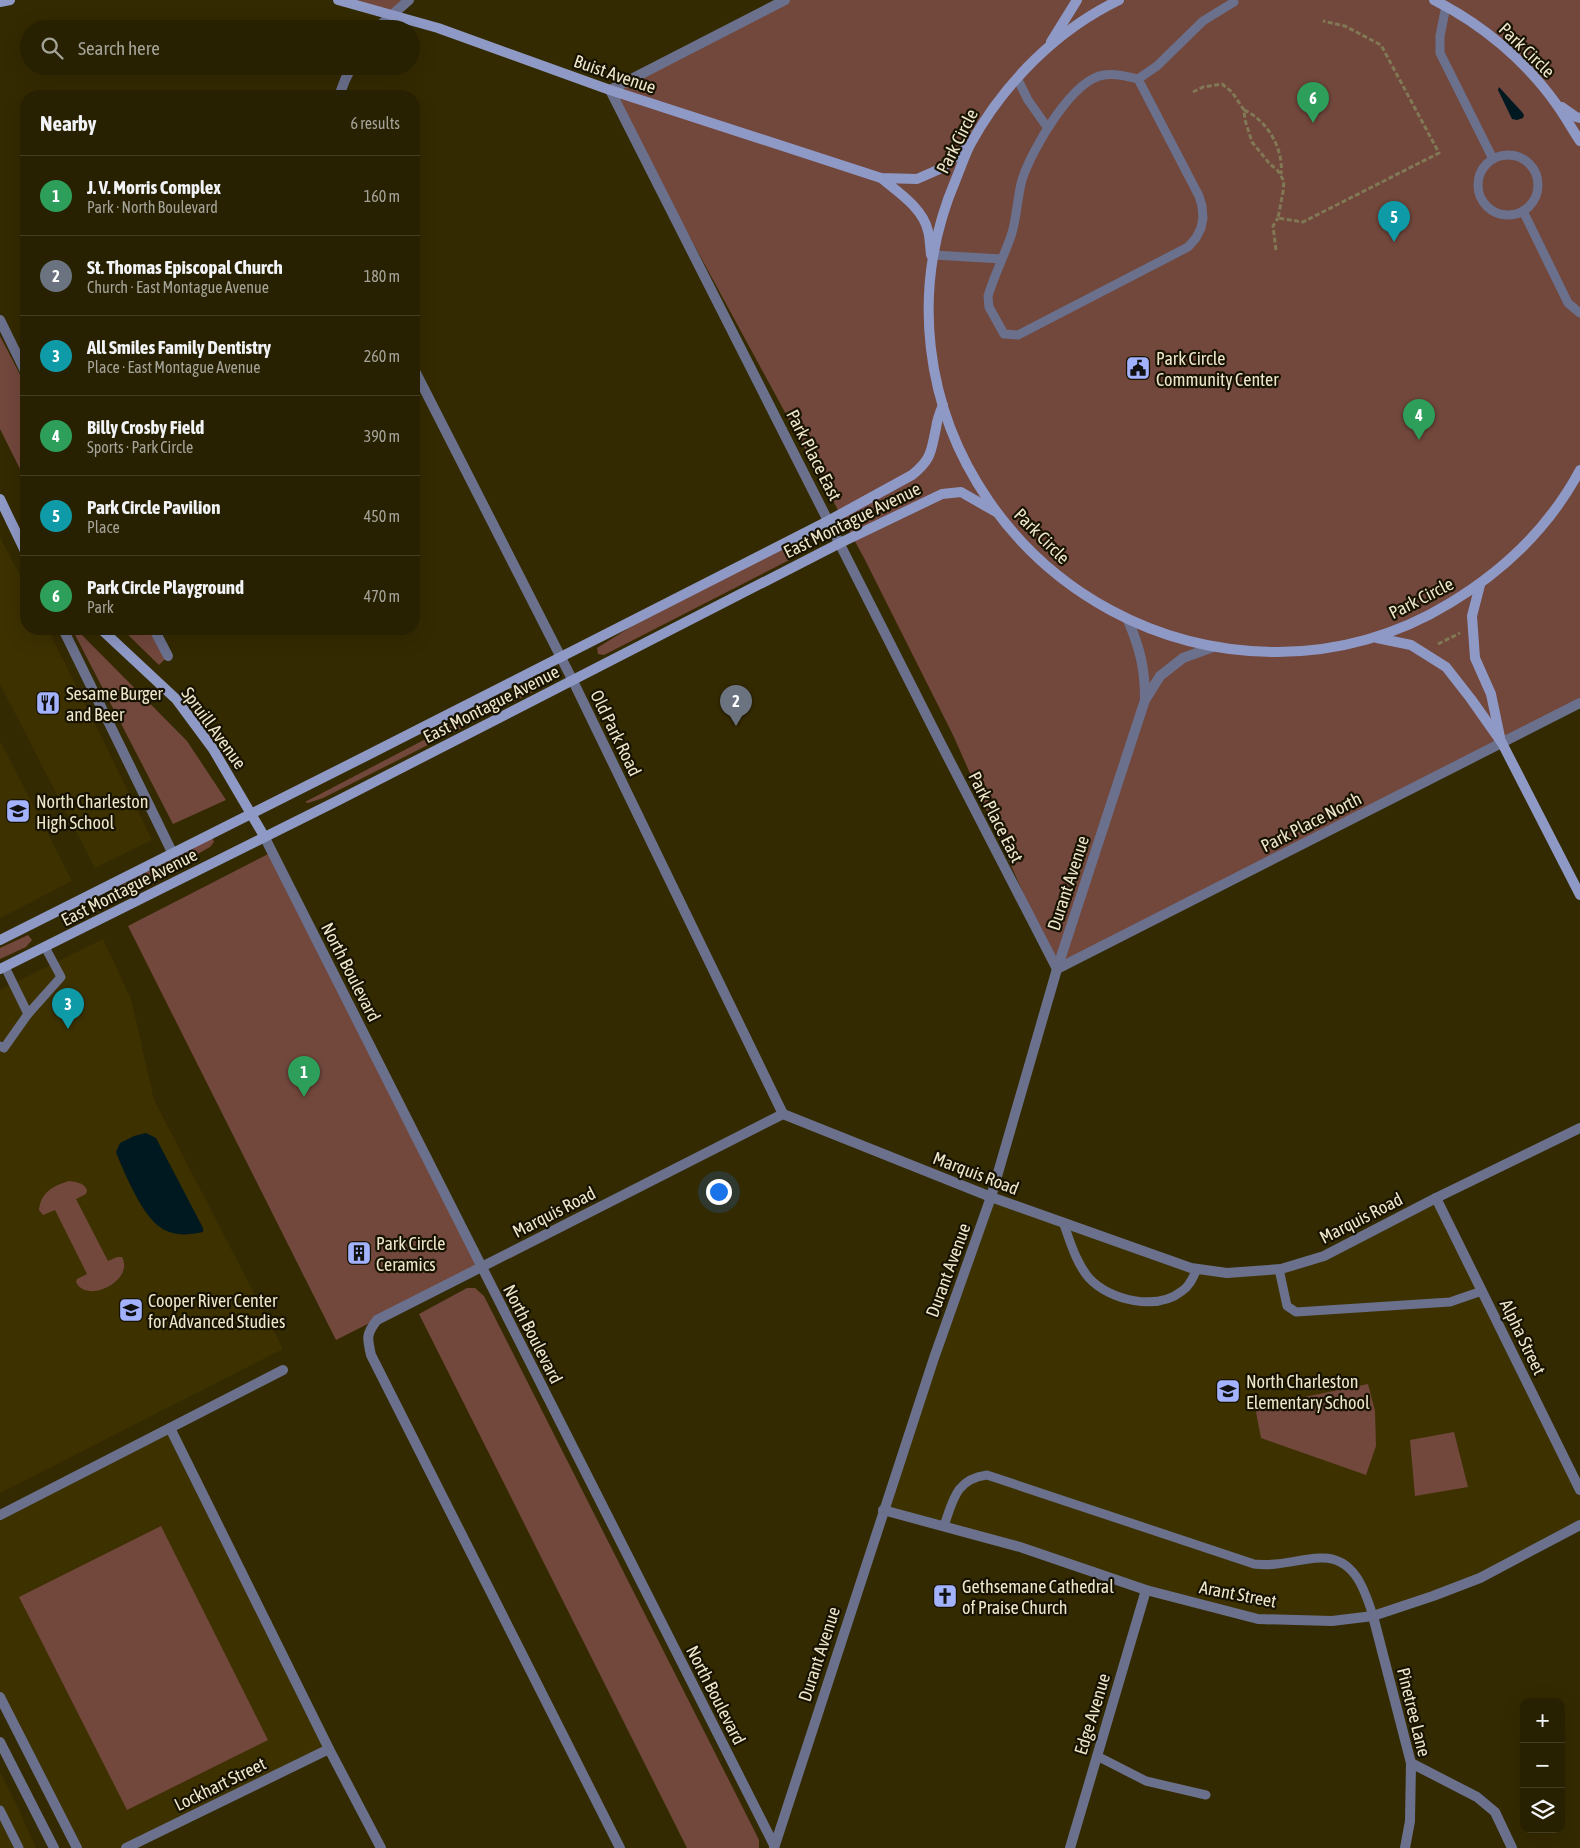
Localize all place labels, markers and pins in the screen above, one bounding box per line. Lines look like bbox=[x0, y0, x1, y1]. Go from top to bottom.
pin: 6 bbox=[1297, 82, 1329, 123]
pin: 5 bbox=[1378, 201, 1410, 242]
place label: Park Circle Community Center bbox=[1156, 348, 1279, 390]
public building icon: Park Circle Community Center bbox=[1125, 355, 1151, 381]
pin: 4 bbox=[1403, 399, 1435, 440]
place label: Sesame Burger and Beer bbox=[66, 683, 164, 725]
pin: 2 bbox=[720, 685, 752, 726]
restaurant icon: Sesame Burger and Beer bbox=[35, 690, 61, 716]
place label: North Charleston High School bbox=[36, 791, 148, 833]
school or university icon: North Charleston High School bbox=[5, 798, 31, 824]
pin: 3 bbox=[52, 988, 84, 1029]
pin: 1 bbox=[288, 1056, 320, 1097]
place label: Park Circle Ceramics bbox=[376, 1233, 446, 1275]
building icon: Park Circle Ceramics bbox=[346, 1240, 372, 1266]
place label: Cooper River Center for Advanced Studies bbox=[148, 1290, 285, 1332]
school or university icon: Cooper River Center for Advanced Studies bbox=[118, 1297, 144, 1323]
place label: North Charleston Elementary School bbox=[1246, 1371, 1370, 1413]
school or university icon: North Charleston Elementary School bbox=[1215, 1378, 1241, 1404]
place label: Gethsemane Cathedral of Praise Church bbox=[962, 1576, 1114, 1618]
church icon: Gethsemane Cathedral of Praise Church bbox=[932, 1583, 958, 1609]

